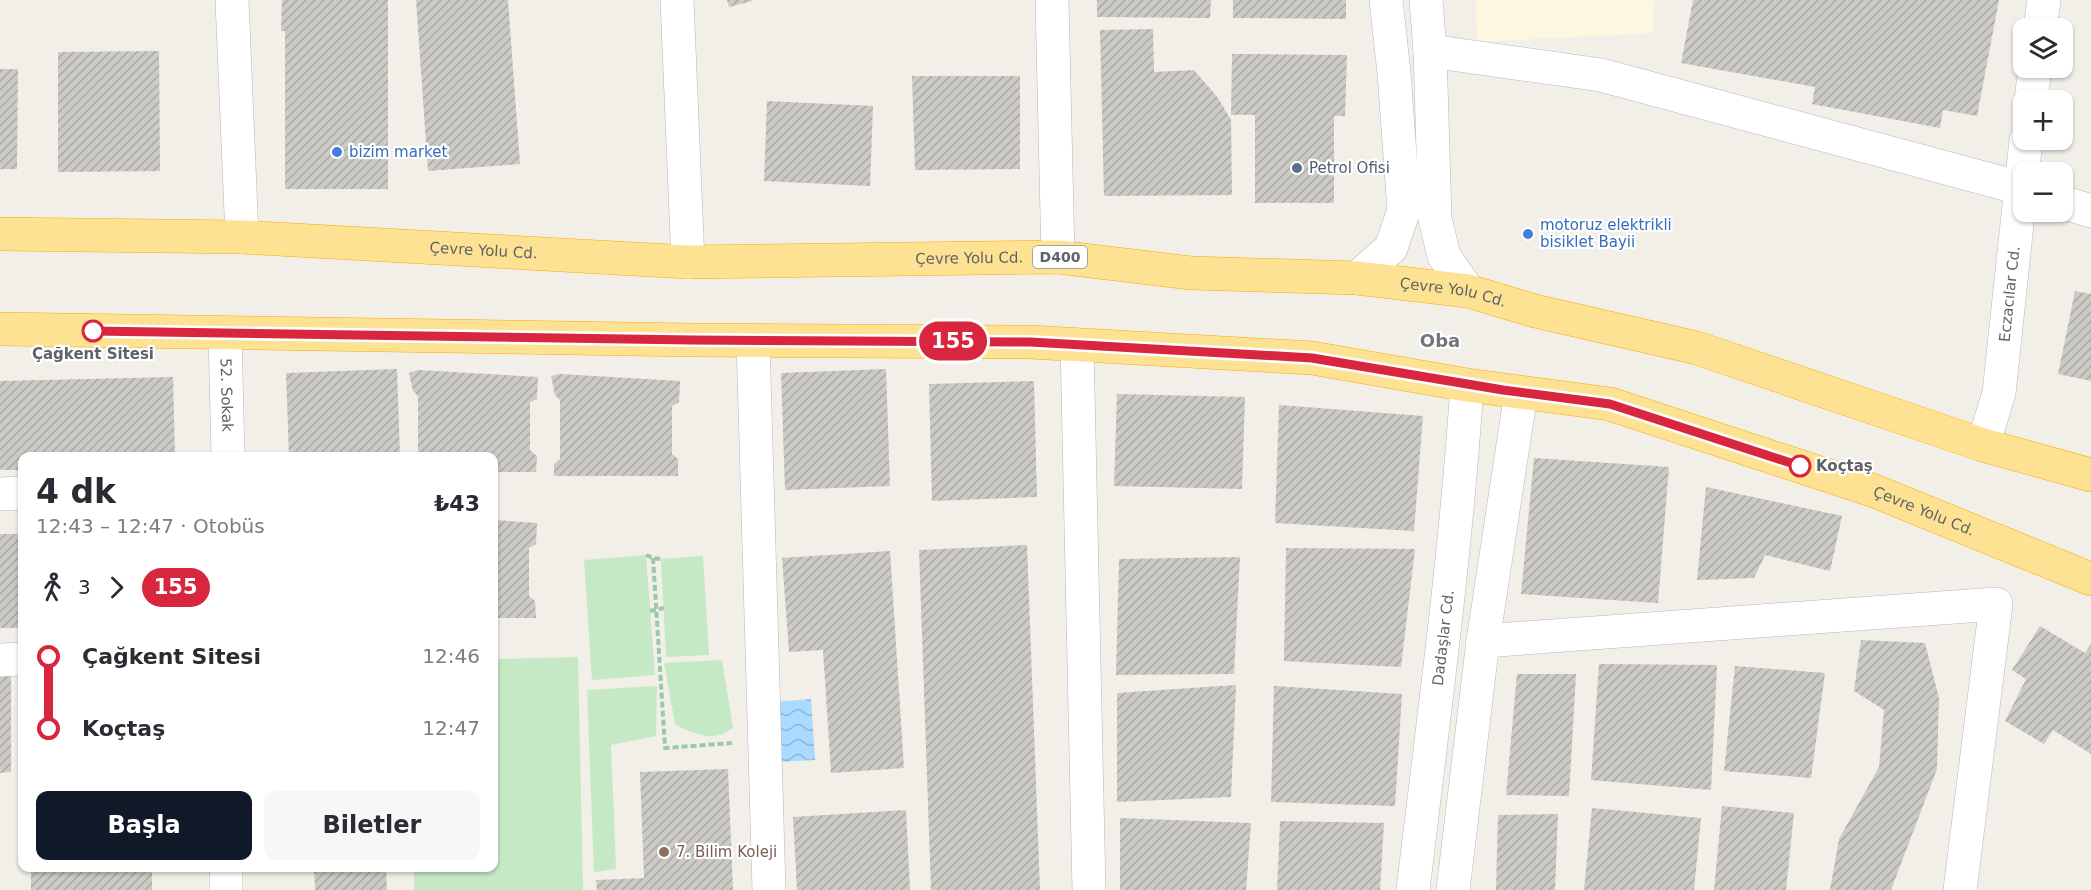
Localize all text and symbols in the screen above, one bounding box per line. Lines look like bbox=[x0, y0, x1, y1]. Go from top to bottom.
map controls bbox=[2013, 18, 2073, 222]
button: layers bbox=[2013, 18, 2073, 78]
button: + bbox=[2013, 90, 2073, 150]
place label: bizim market bbox=[349, 143, 447, 161]
marker: bizim market bbox=[330, 145, 344, 159]
place label: Petrol Ofisi bbox=[1309, 159, 1390, 177]
marker: Petrol Ofisi bbox=[1290, 161, 1304, 175]
button: − bbox=[2013, 162, 2073, 222]
place label: motoruz elektrikli bisiklet Bayii bbox=[1540, 216, 1672, 251]
marker: motoruz elektrikli bisiklet Bayii bbox=[1521, 227, 1535, 241]
street label: Çevre Yolu Cd. bbox=[429, 239, 538, 263]
street label: Eczacılar Cd. bbox=[1996, 245, 2024, 343]
road number: D400 bbox=[1033, 246, 1087, 268]
street label: Çevre Yolu Cd. bbox=[915, 248, 1023, 268]
street label: Çevre Yolu Cd. bbox=[1399, 274, 1508, 311]
marker: Çağkent Sitesi bbox=[82, 320, 104, 342]
line badge: 155 bbox=[918, 322, 988, 360]
text: 155 bbox=[931, 329, 975, 353]
district label: Oba bbox=[1420, 330, 1460, 351]
place label: Çağkent Sitesi bbox=[32, 345, 154, 363]
street label: 52. Sokak bbox=[217, 358, 236, 432]
marker: Koçtaş bbox=[1789, 455, 1811, 477]
place label: Koçtaş bbox=[1816, 457, 1873, 475]
text: 4 dk bbox=[36, 472, 116, 511]
street label: Çevre Yolu Cd. bbox=[1871, 482, 1977, 540]
text: ₺43 bbox=[434, 491, 480, 516]
text: 12:43 – 12:47 · Otobüs bbox=[36, 514, 265, 538]
icon: walk bbox=[36, 571, 69, 604]
icon: forward bbox=[100, 571, 133, 604]
text: 3 bbox=[78, 575, 91, 599]
text: 155 bbox=[154, 575, 198, 599]
street label: Dadaşlar Cd. bbox=[1429, 589, 1458, 687]
text: Çağkent Sitesi bbox=[82, 644, 261, 669]
text: 12:46 bbox=[422, 644, 480, 668]
text: Koçtaş bbox=[82, 716, 165, 741]
text: 12:47 bbox=[422, 716, 480, 740]
button: Başla bbox=[36, 791, 252, 860]
button: Biletler bbox=[264, 791, 480, 860]
place label: 7. Bilim Koleji bbox=[676, 843, 777, 861]
marker: 7. Bilim Koleji bbox=[657, 845, 671, 859]

